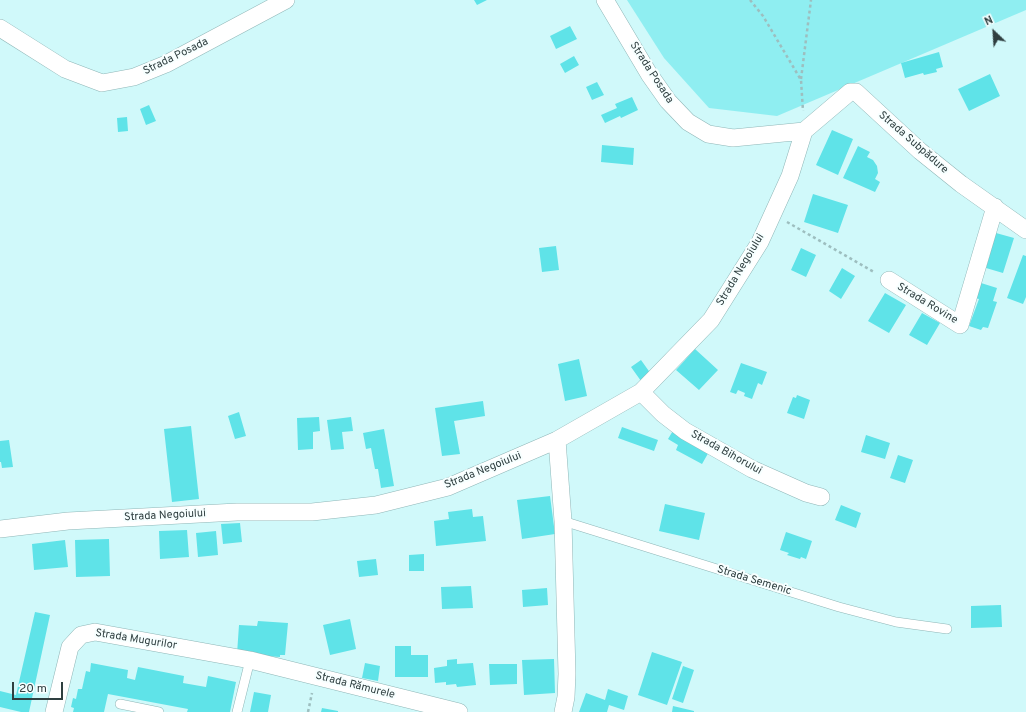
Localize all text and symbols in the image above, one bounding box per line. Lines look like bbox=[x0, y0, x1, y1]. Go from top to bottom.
north arrow bbox=[974, 12, 1014, 52]
text: N bbox=[982, 13, 995, 29]
street label: Strada Posada bbox=[141, 36, 211, 78]
street label: Strada Posada bbox=[626, 40, 676, 106]
street label: Strada Subpădure bbox=[875, 109, 951, 177]
street label: Strada Negoiului bbox=[714, 232, 768, 308]
street label: Strada Rovine bbox=[894, 281, 960, 327]
street label: Strada Bihorului bbox=[688, 428, 764, 478]
street label: Strada Negoiului bbox=[443, 450, 523, 492]
street label: Strada Negoiului bbox=[124, 507, 206, 525]
street label: Strada Semenic bbox=[715, 563, 793, 599]
street label: Strada Mugurilor bbox=[94, 627, 178, 653]
street label: Strada Rămurele bbox=[314, 670, 396, 702]
scale bar bbox=[14, 674, 65, 700]
text: 20 m bbox=[19, 681, 47, 697]

